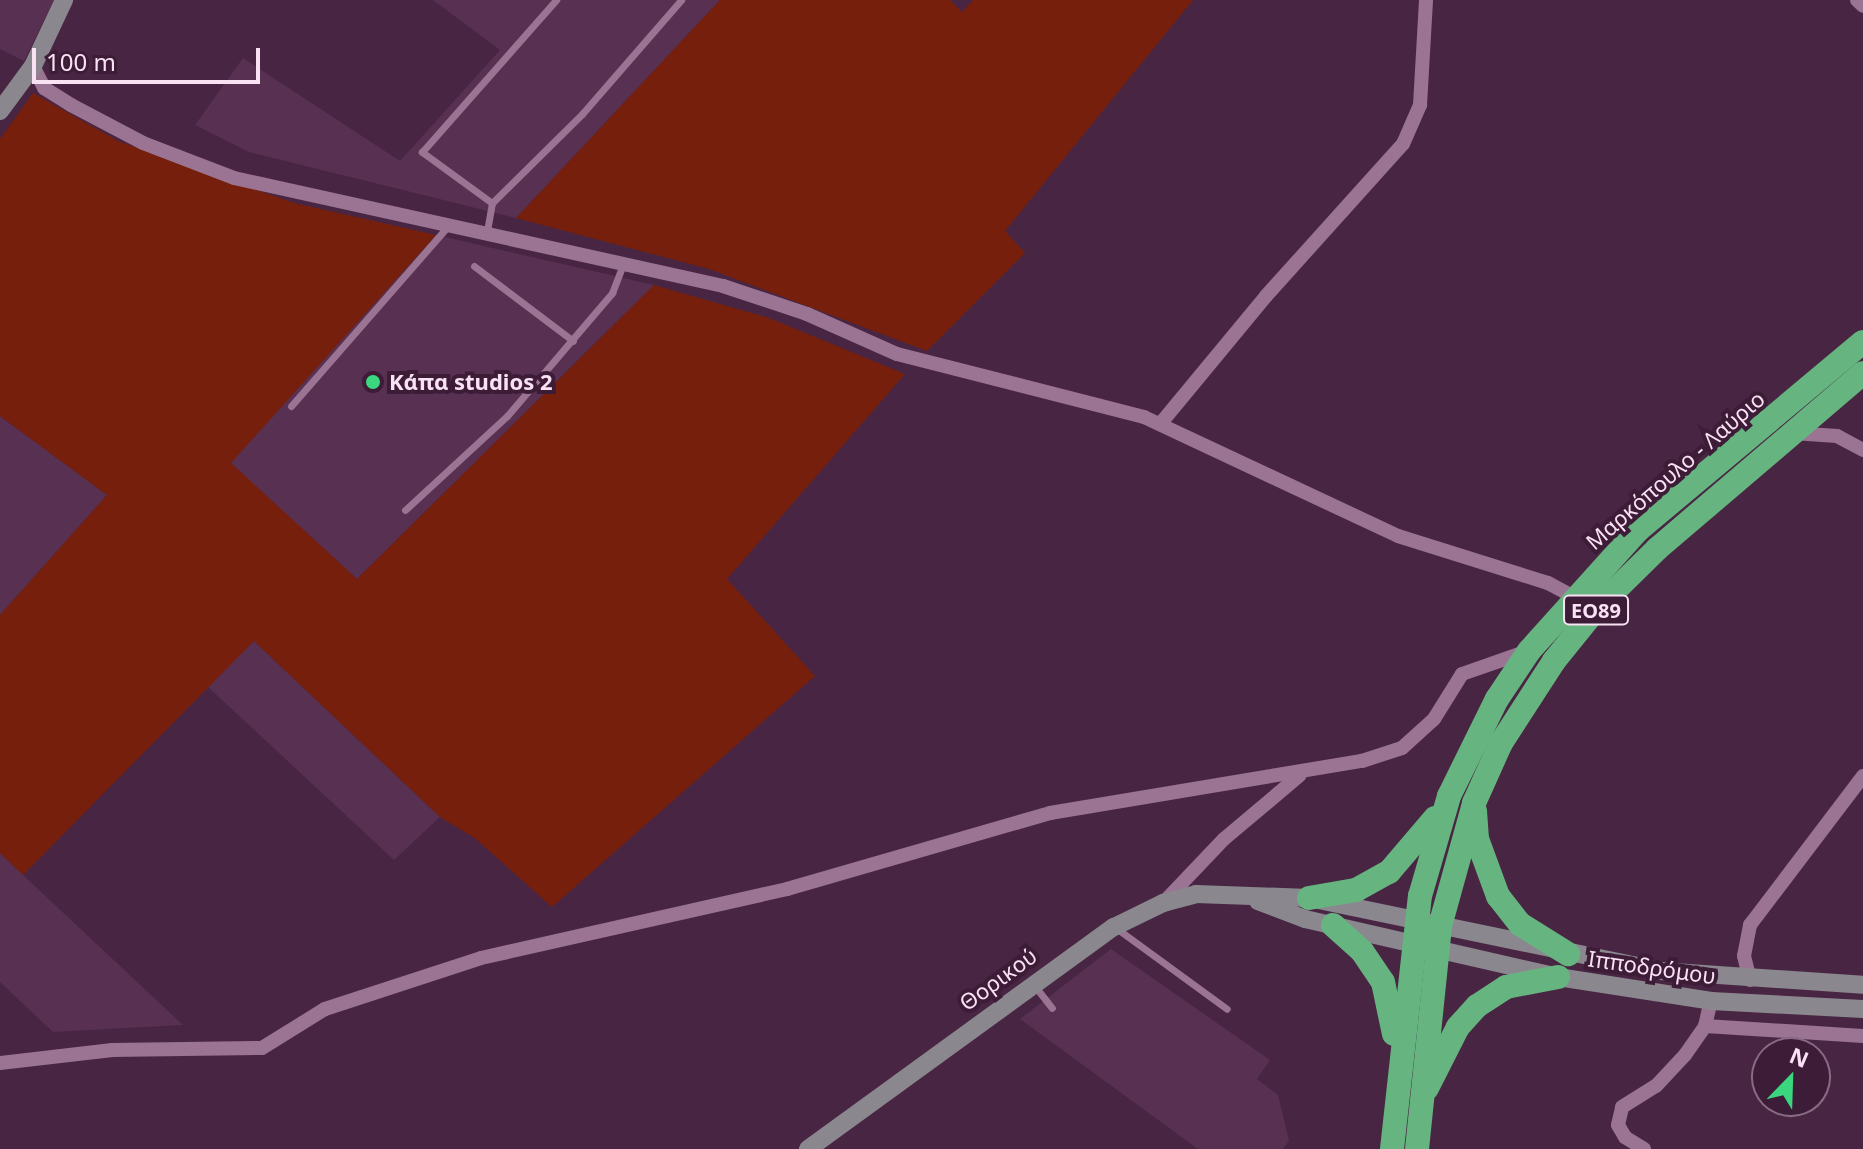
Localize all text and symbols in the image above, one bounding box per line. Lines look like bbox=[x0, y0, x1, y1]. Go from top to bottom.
scale bar bbox=[36, 32, 264, 82]
text: 100 m bbox=[46, 45, 116, 78]
place label: Κάπα studios 2 bbox=[389, 369, 553, 395]
marker: Κάπα studios 2 bbox=[364, 373, 382, 391]
street label: Μαρκόπουλο - Λαύριο bbox=[1580, 385, 1770, 555]
road number: ΕΟ89 bbox=[1562, 594, 1630, 626]
street label: Θορικού bbox=[954, 942, 1042, 1016]
street label: Ιπποδρόμου bbox=[1586, 945, 1718, 989]
north arrow bbox=[1751, 1037, 1831, 1117]
text: N bbox=[1785, 1039, 1814, 1074]

